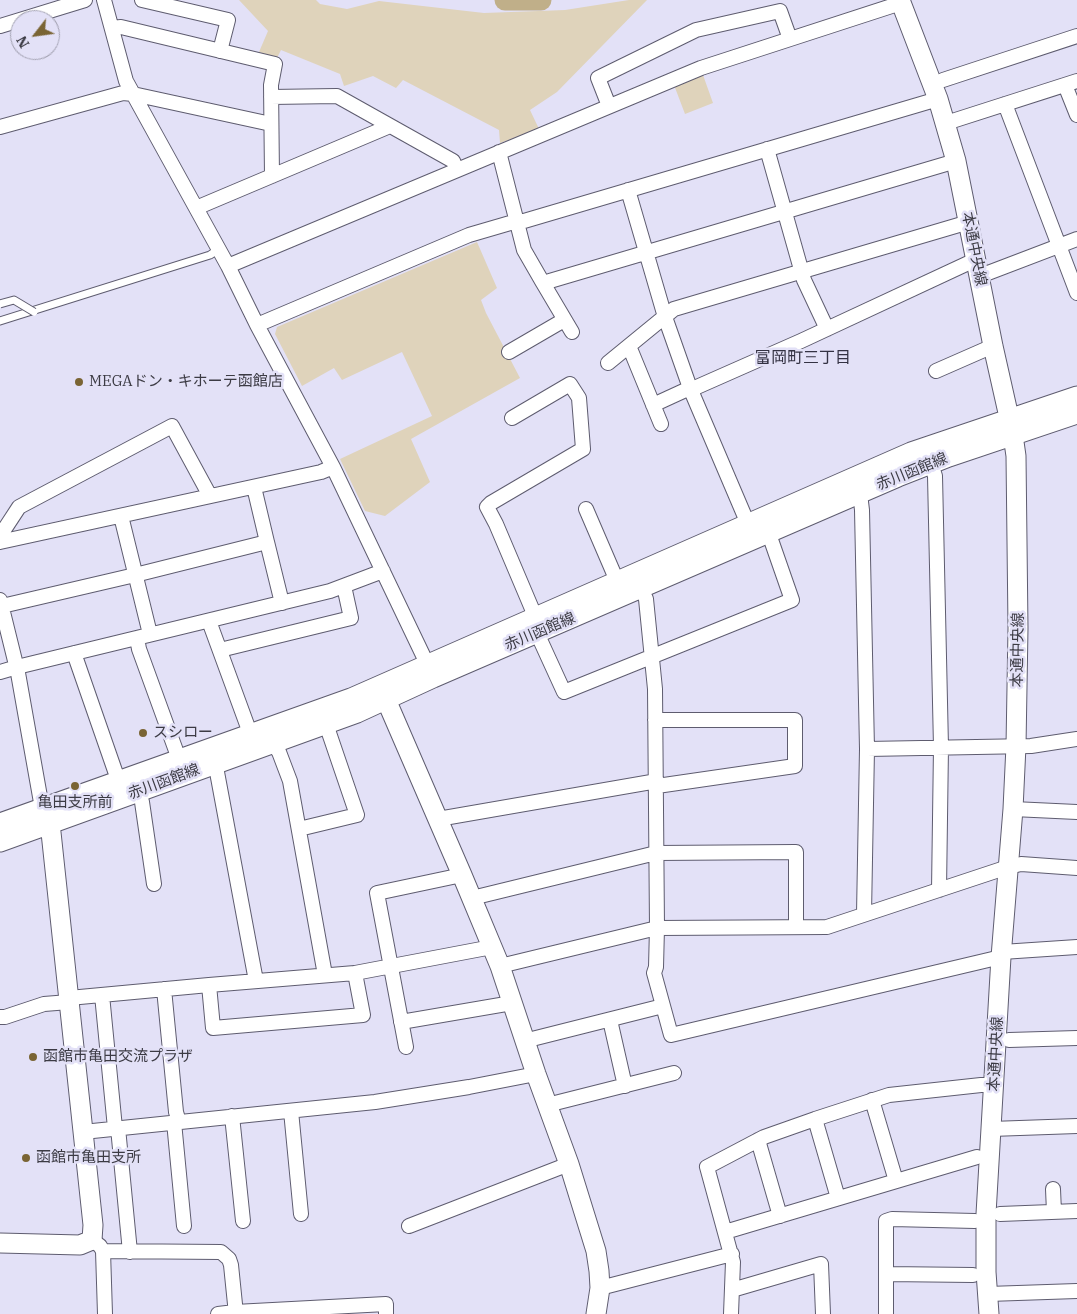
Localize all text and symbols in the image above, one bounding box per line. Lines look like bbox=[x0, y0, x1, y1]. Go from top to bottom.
north arrow bbox=[10, 10, 60, 60]
text: N bbox=[12, 33, 33, 51]
street label: 本通中央線 bbox=[958, 210, 990, 288]
district label: 富岡町三丁目 bbox=[755, 348, 851, 368]
place label: MEGAドン・キホーテ函館店 bbox=[89, 373, 283, 391]
marker: MEGAドン・キホーテ函館店 bbox=[73, 376, 85, 388]
street label: 赤川函館線 bbox=[874, 450, 950, 494]
street label: 赤川函館線 bbox=[502, 609, 578, 655]
street label: 本通中央線 bbox=[1008, 612, 1028, 688]
place label: スシロー bbox=[153, 724, 213, 742]
marker: スシロー bbox=[137, 727, 149, 739]
street label: 赤川函館線 bbox=[126, 761, 202, 803]
marker: 亀田支所前 bbox=[69, 780, 81, 792]
place label: 亀田支所前 bbox=[38, 794, 112, 812]
street label: 本通中央線 bbox=[985, 1016, 1007, 1092]
place label: 函館市亀田交流プラザ bbox=[43, 1048, 193, 1066]
marker: 函館市亀田交流プラザ bbox=[27, 1051, 39, 1063]
place label: 函館市亀田支所 bbox=[36, 1149, 141, 1167]
marker: 函館市亀田支所 bbox=[20, 1152, 32, 1164]

